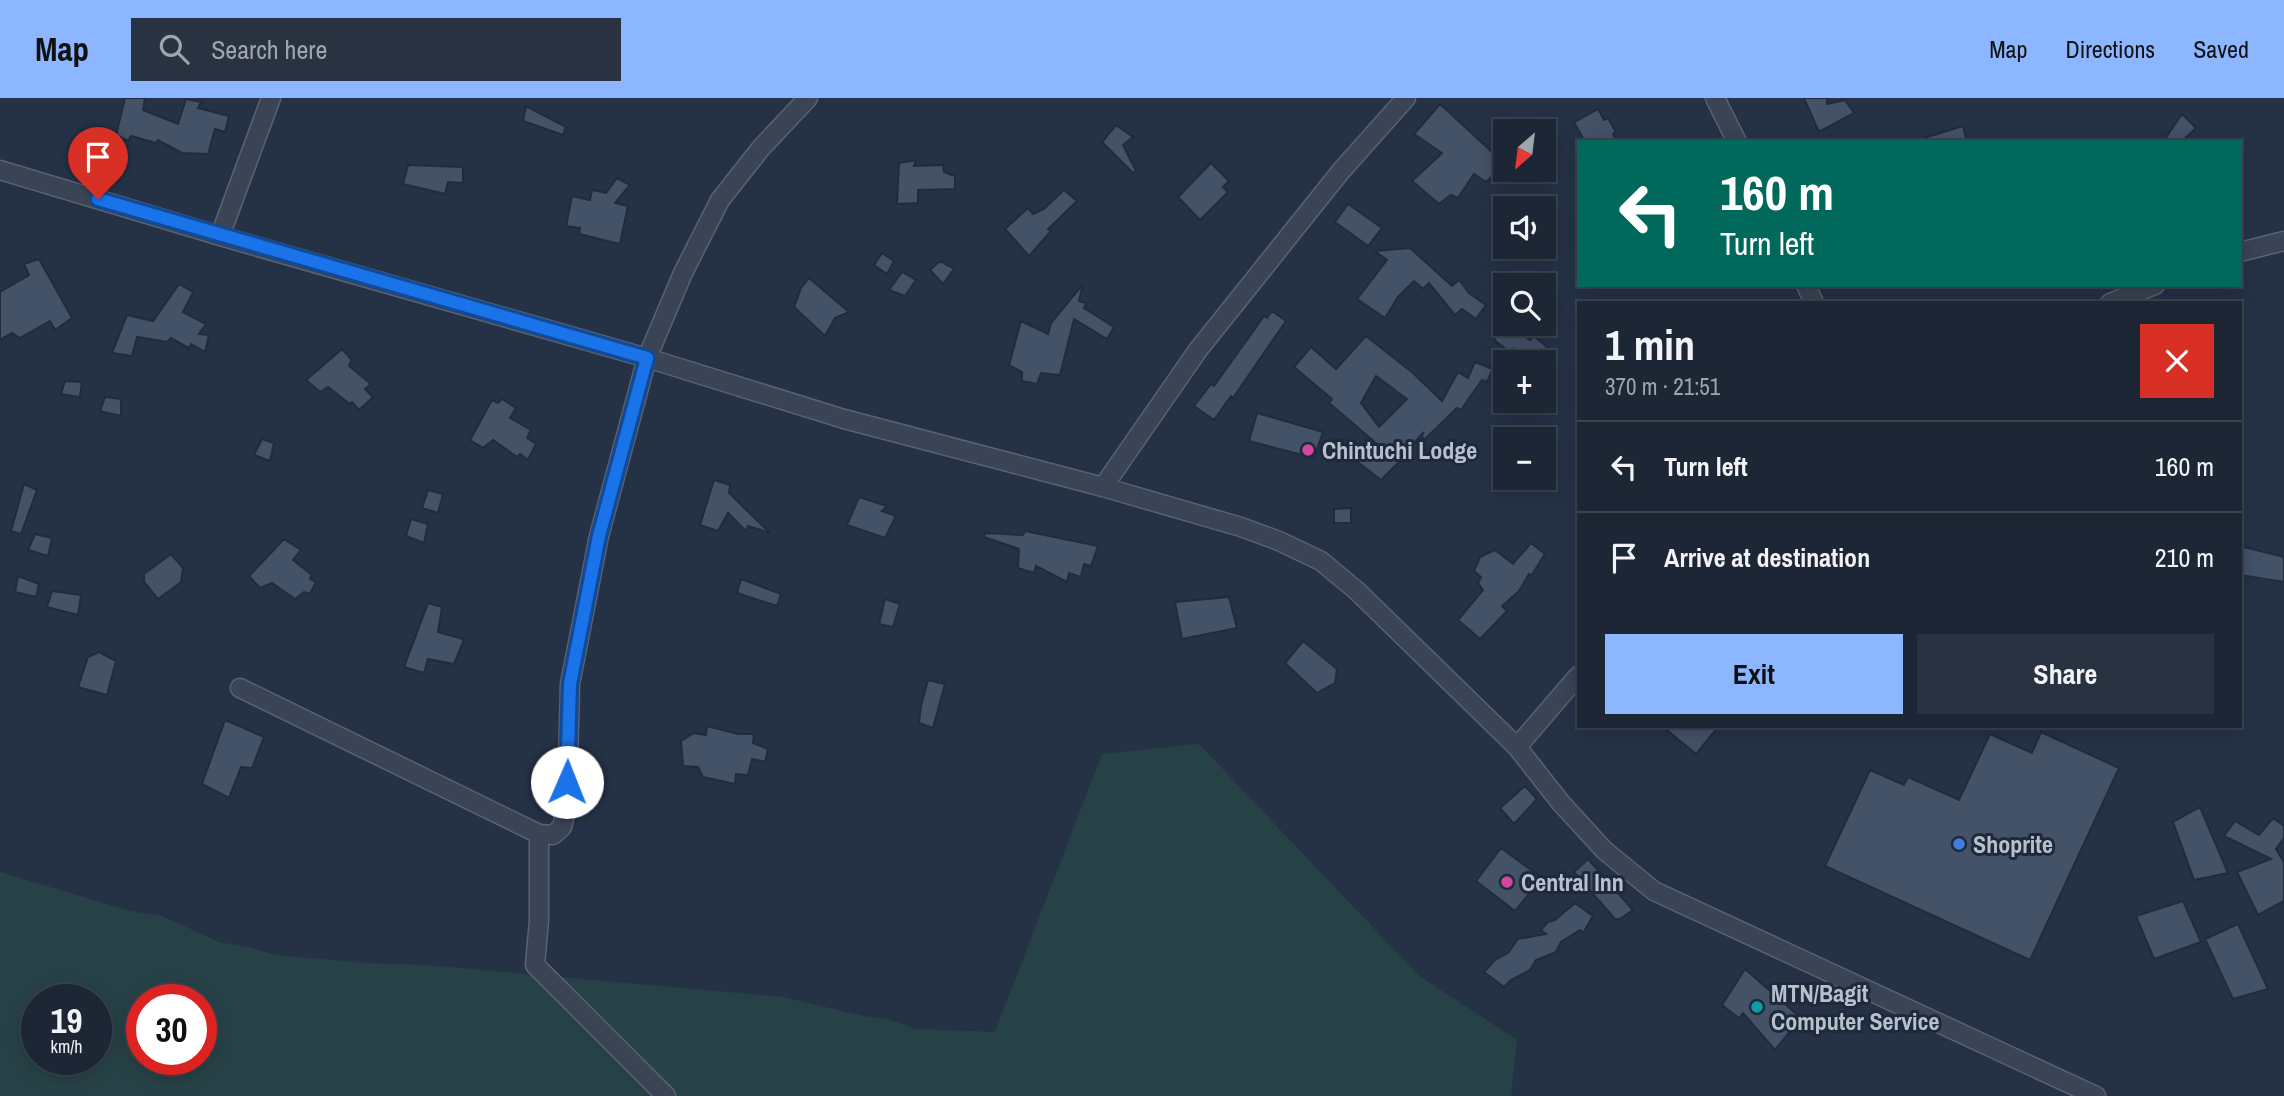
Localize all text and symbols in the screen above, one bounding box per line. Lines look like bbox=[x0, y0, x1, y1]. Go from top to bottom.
search box bbox=[131, 18, 621, 81]
text: Map bbox=[35, 27, 89, 71]
icon: search bbox=[155, 30, 193, 68]
text: Search here bbox=[211, 32, 327, 67]
text: Map bbox=[1989, 33, 2027, 65]
text: Directions bbox=[2065, 33, 2155, 65]
text: Saved bbox=[2193, 33, 2249, 65]
north arrow bbox=[1493, 119, 1556, 182]
map controls bbox=[1493, 119, 1556, 490]
pin bbox=[68, 127, 128, 199]
icon: arrive bbox=[79, 138, 117, 176]
text: 160 m bbox=[1720, 159, 1834, 225]
icon: left bbox=[1605, 168, 1696, 259]
button: sound bbox=[1493, 196, 1556, 259]
text: Turn left bbox=[1720, 222, 1814, 265]
button: search bbox=[1493, 273, 1556, 336]
text: 1 min bbox=[1605, 317, 1695, 373]
button: close bbox=[2140, 324, 2214, 398]
button: + bbox=[1493, 350, 1556, 413]
text: 370 m · 21:51 bbox=[1605, 371, 1720, 402]
button: − bbox=[1493, 427, 1556, 490]
place label: Chintuchi Lodge bbox=[1322, 434, 1477, 466]
marker: Chintuchi Lodge bbox=[1300, 442, 1316, 458]
icon: left bbox=[1605, 448, 1643, 486]
text: Turn left bbox=[1664, 449, 1748, 484]
text: 160 m bbox=[2155, 449, 2214, 484]
icon: arrive bbox=[1605, 539, 1643, 577]
text: Arrive at destination bbox=[1664, 540, 1870, 575]
text: 210 m bbox=[2155, 540, 2214, 575]
button: Exit bbox=[1605, 634, 1903, 714]
button: Share bbox=[1917, 634, 2214, 714]
position arrow bbox=[530, 745, 604, 819]
place label: Shoprite bbox=[1973, 828, 2053, 860]
marker: Shoprite bbox=[1951, 836, 1967, 852]
place label: Central Inn bbox=[1521, 866, 1624, 898]
marker: Central Inn bbox=[1499, 874, 1515, 890]
place label: MTN/Bagit Computer Service bbox=[1771, 977, 1939, 1037]
speed limit sign: 30 bbox=[126, 984, 217, 1075]
text: 19 bbox=[51, 997, 82, 1044]
marker: MTN/Bagit Computer Service bbox=[1749, 999, 1765, 1015]
text: km/h bbox=[51, 1034, 83, 1059]

